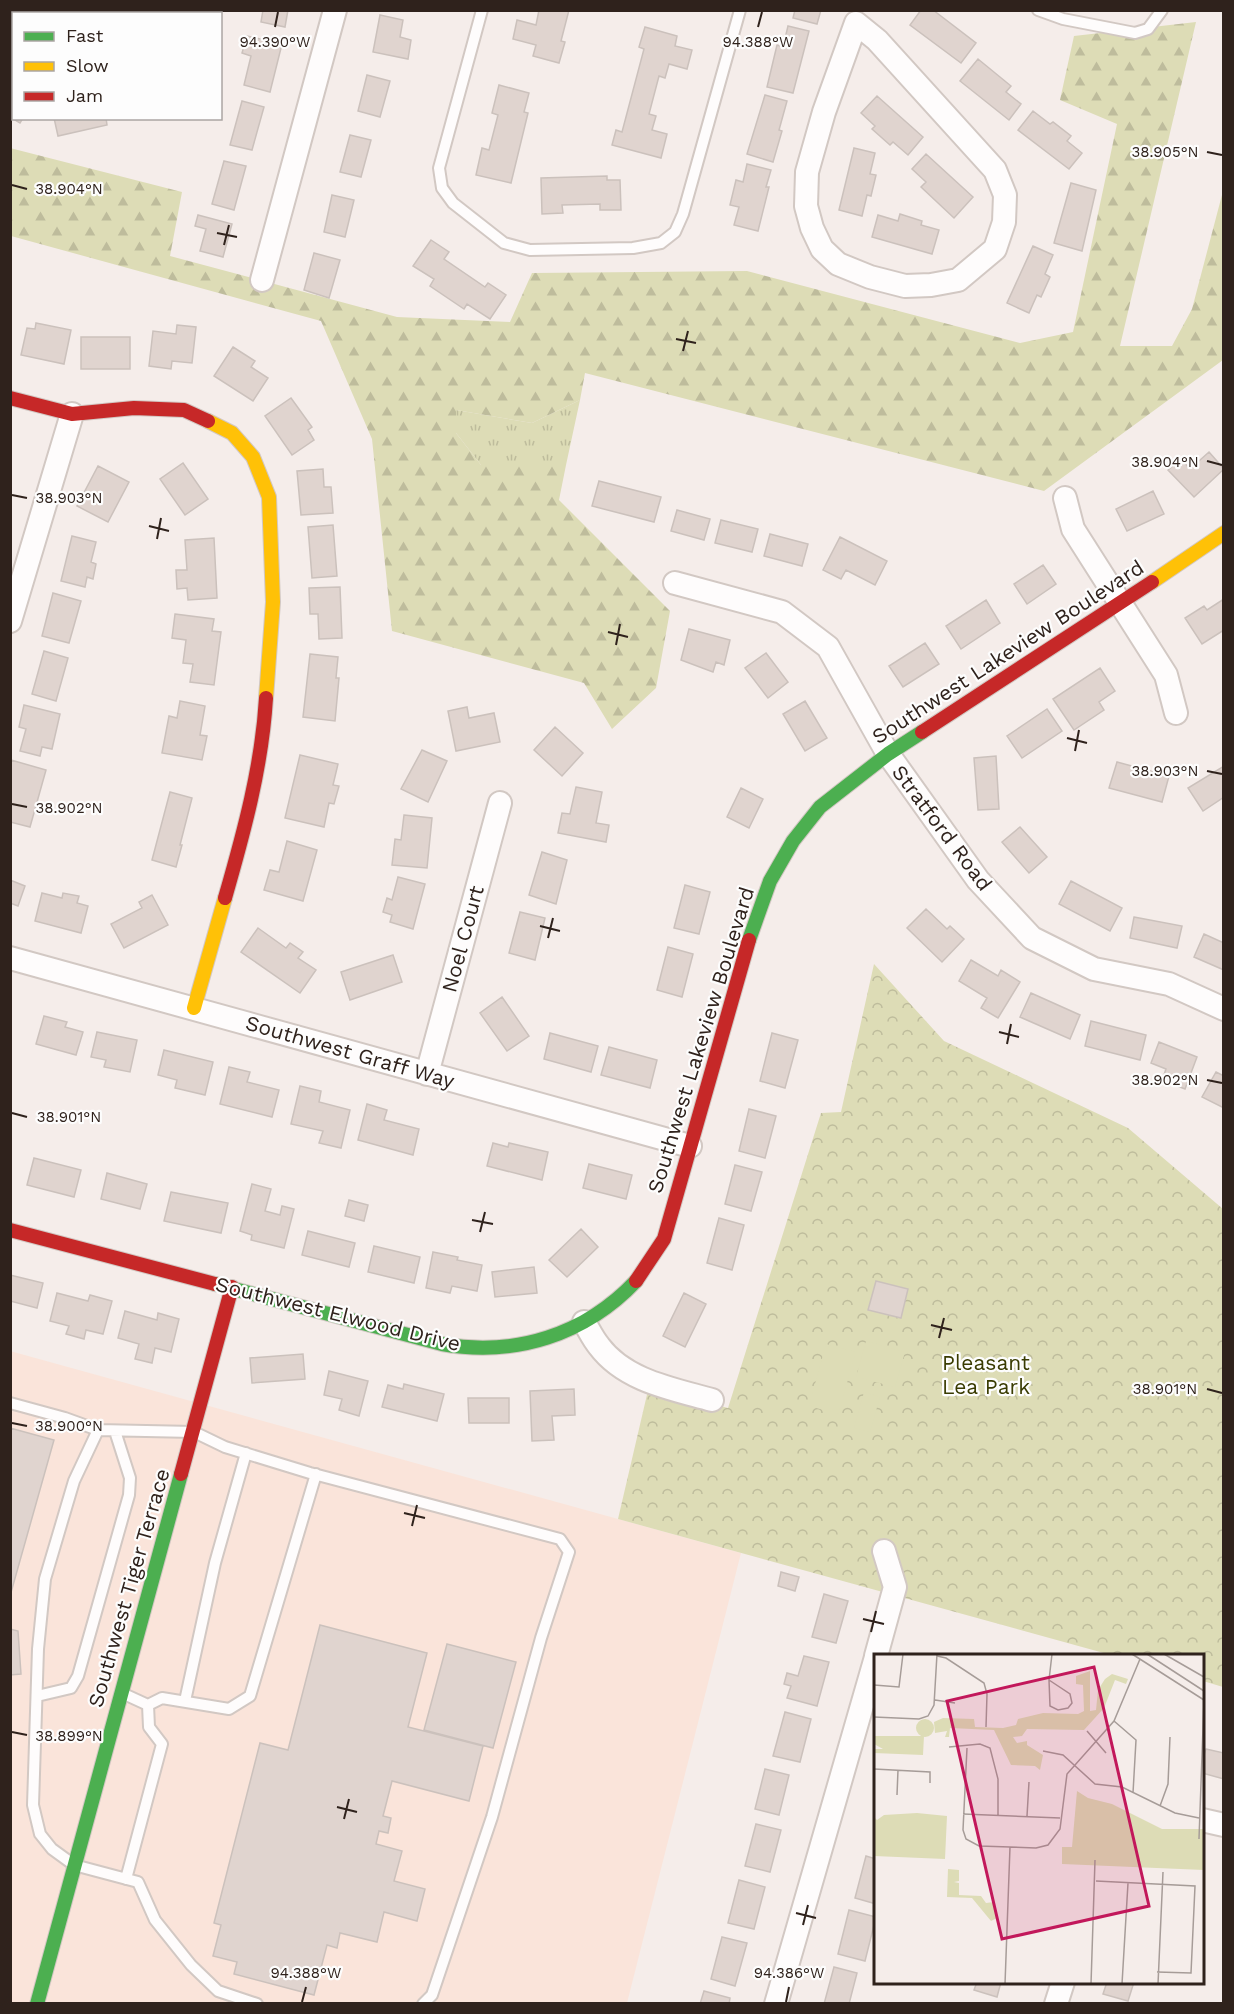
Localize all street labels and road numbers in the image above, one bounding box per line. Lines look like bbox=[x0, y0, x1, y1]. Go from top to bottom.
street label: Southwest Lakeview Boulevard bbox=[867, 554, 1148, 749]
street label: Stratford Road bbox=[887, 760, 998, 895]
street label: Noel Court bbox=[436, 883, 489, 995]
street label: Southwest Lakeview Boulevard bbox=[642, 884, 759, 1196]
street label: Southwest Graff Way bbox=[243, 1010, 458, 1093]
street label: Southwest Elwood Drive bbox=[213, 1271, 463, 1356]
street label: Southwest Tiger Terrace bbox=[82, 1465, 175, 1710]

